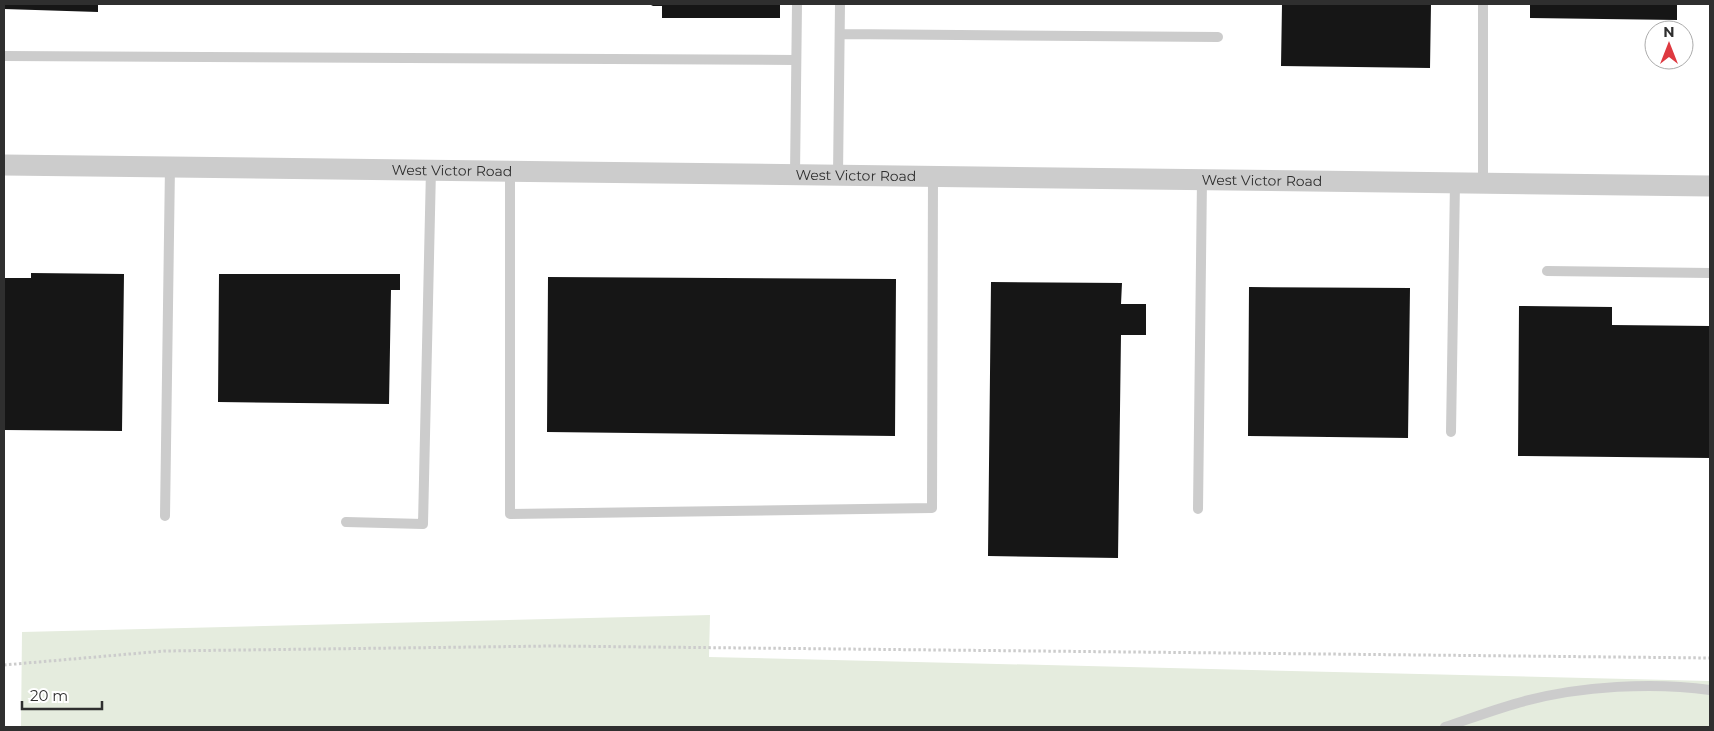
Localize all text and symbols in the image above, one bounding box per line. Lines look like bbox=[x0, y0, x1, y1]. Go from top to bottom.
north arrow bbox=[1644, 20, 1694, 70]
text: N bbox=[1663, 23, 1675, 41]
street label: West Victor Road bbox=[391, 161, 513, 180]
street label: West Victor Road bbox=[795, 166, 916, 185]
street label: West Victor Road bbox=[1201, 171, 1322, 190]
scale bar bbox=[22, 678, 102, 710]
text: 20 m bbox=[30, 686, 68, 705]

